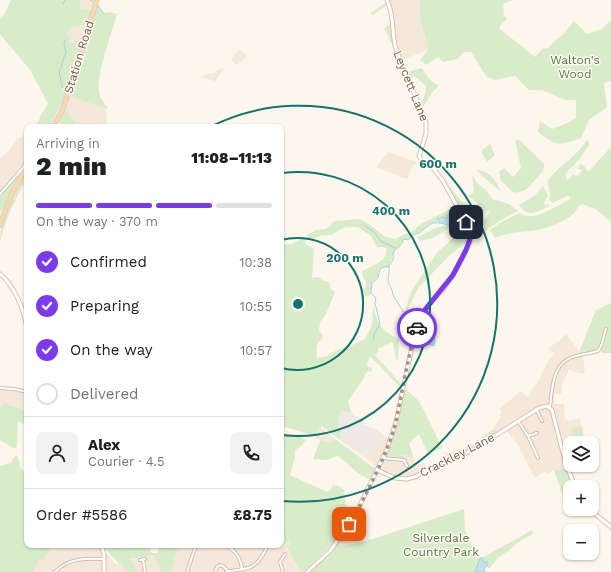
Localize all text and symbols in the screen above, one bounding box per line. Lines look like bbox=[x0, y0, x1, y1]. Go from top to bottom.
street label: Station Road bbox=[61, 19, 97, 95]
street label: Leycett Lane bbox=[390, 49, 432, 123]
park label: Walton's Wood bbox=[550, 53, 600, 81]
text: Arriving in bbox=[36, 136, 100, 151]
text: 11:08–11:13 bbox=[191, 149, 272, 167]
text: 2 min bbox=[36, 151, 107, 181]
text: 600 m bbox=[419, 157, 457, 171]
text: 400 m bbox=[372, 204, 410, 218]
pin bbox=[449, 205, 483, 239]
icon: home bbox=[455, 211, 477, 233]
text: On the way · 370 m bbox=[36, 214, 158, 229]
icon: check bbox=[36, 251, 58, 273]
text: 200 m bbox=[326, 251, 364, 265]
text: Confirmed bbox=[70, 253, 147, 271]
text: 10:38 bbox=[239, 255, 272, 270]
icon: check bbox=[36, 295, 58, 317]
text: Preparing bbox=[70, 297, 139, 315]
centre of rings bbox=[291, 297, 305, 311]
text: 10:55 bbox=[240, 299, 272, 314]
courier bbox=[397, 308, 437, 348]
icon: car bbox=[406, 317, 428, 339]
icon: check bbox=[36, 339, 58, 361]
text: On the way bbox=[70, 341, 152, 359]
text: 10:57 bbox=[240, 343, 272, 358]
text: Delivered bbox=[70, 385, 138, 403]
street label: Crackley Lane bbox=[417, 430, 497, 480]
button: person bbox=[36, 432, 78, 474]
button: phone bbox=[230, 432, 272, 474]
text: Alex bbox=[88, 436, 120, 454]
map controls bbox=[563, 436, 599, 560]
button: layers bbox=[563, 436, 599, 472]
text: Courier · 4.5 bbox=[88, 454, 165, 469]
button: + bbox=[563, 480, 599, 516]
text: Order #5586 bbox=[36, 506, 127, 524]
text: £8.75 bbox=[233, 506, 272, 524]
pin bbox=[332, 507, 366, 541]
icon: bag bbox=[338, 513, 360, 535]
button: − bbox=[563, 524, 599, 560]
park label: Silverdale Country Park bbox=[403, 531, 479, 559]

